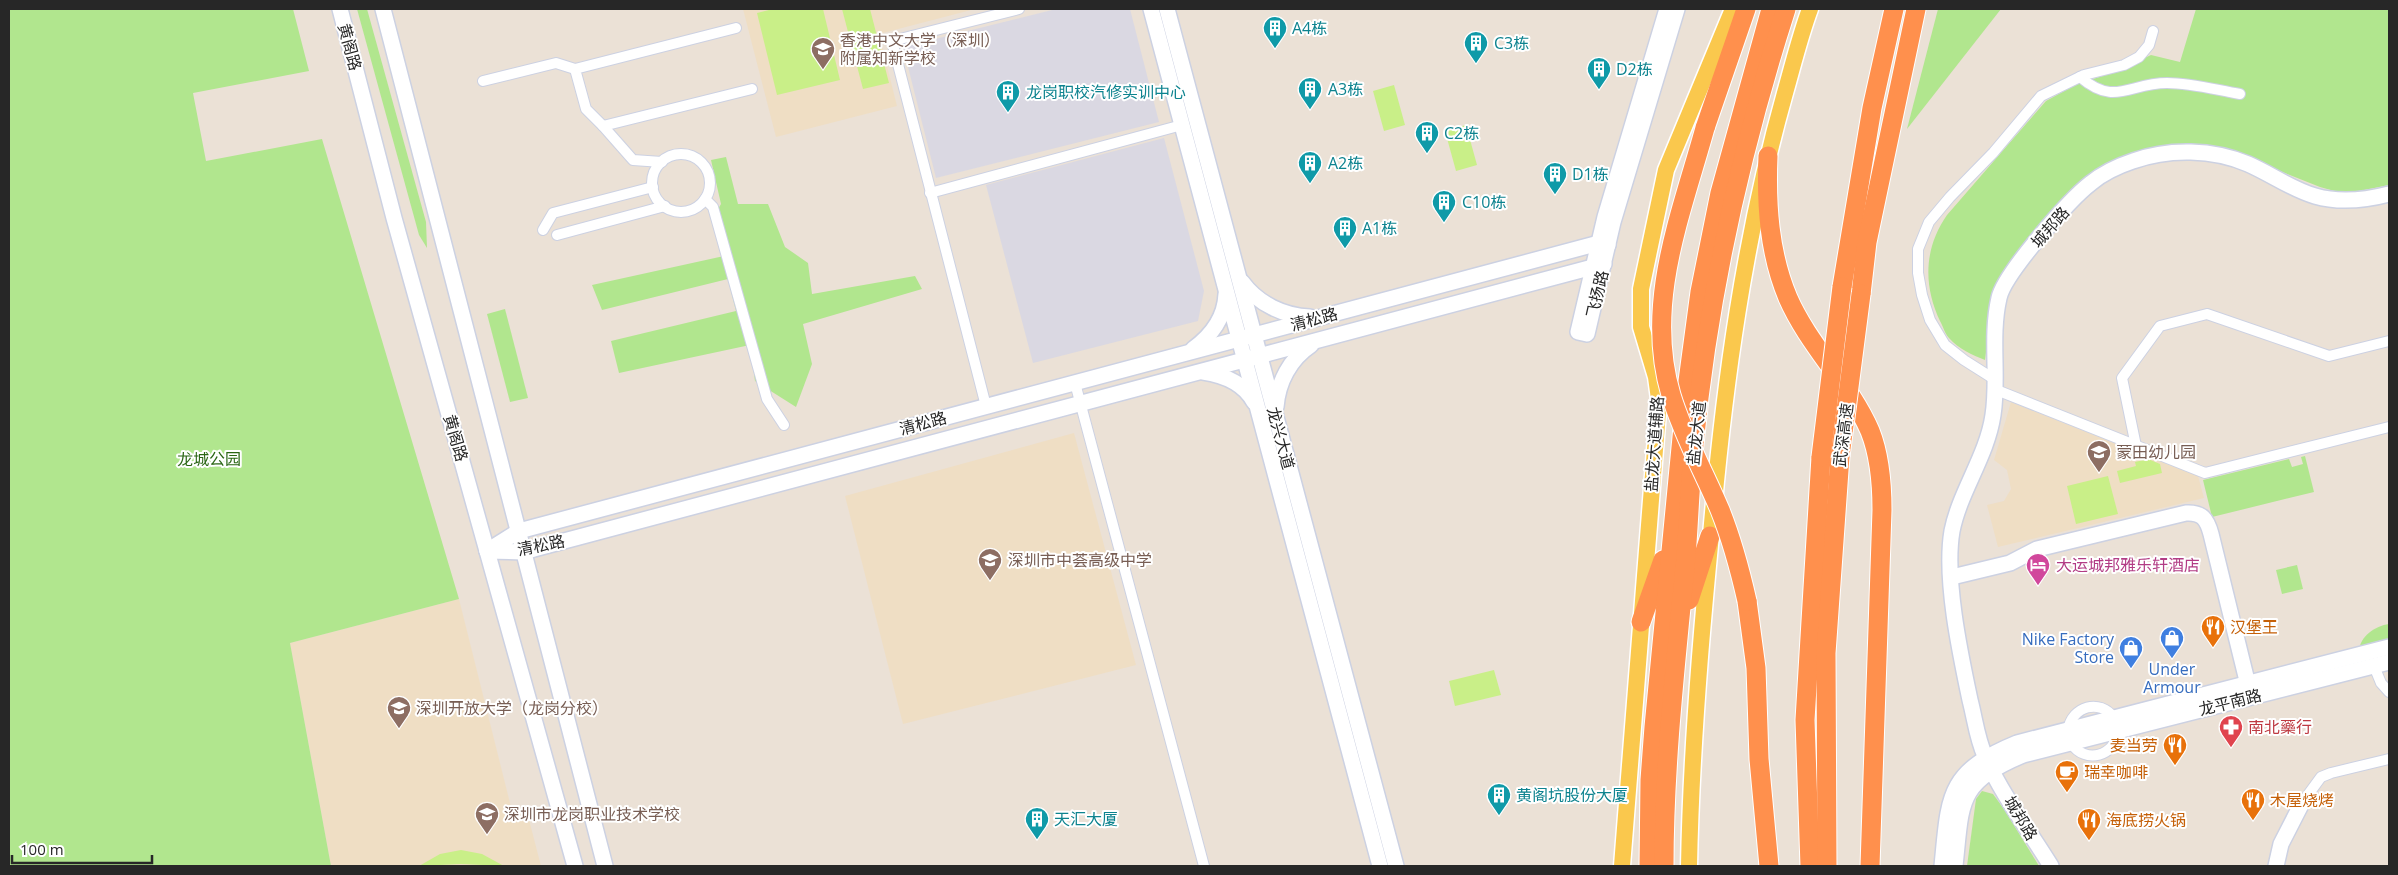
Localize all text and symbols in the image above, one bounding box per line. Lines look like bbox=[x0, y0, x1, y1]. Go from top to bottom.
building icon: A4栋 bbox=[1262, 15, 1288, 49]
place label: A4栋 bbox=[1292, 17, 1327, 39]
street label: 黄阁路 bbox=[333, 21, 367, 73]
place label: 香港中文大学（深圳） 附属知新学校 bbox=[840, 29, 1000, 69]
building icon: C3栋 bbox=[1463, 30, 1489, 64]
place label: C3栋 bbox=[1494, 32, 1529, 54]
school or university icon: 香港中文大学（深圳） 附属知新学校 bbox=[810, 36, 836, 70]
building icon: D2栋 bbox=[1586, 56, 1612, 90]
place label: D2栋 bbox=[1616, 58, 1653, 80]
building icon: A3栋 bbox=[1297, 76, 1323, 110]
place label: A3栋 bbox=[1328, 78, 1363, 100]
building icon: 龙岗职校汽修实训中心 bbox=[995, 79, 1021, 113]
place label: 龙岗职校汽修实训中心 bbox=[1026, 81, 1186, 103]
building icon: C2栋 bbox=[1414, 120, 1440, 154]
place label: C2栋 bbox=[1444, 122, 1479, 144]
building icon: A2栋 bbox=[1297, 150, 1323, 184]
place label: A2栋 bbox=[1328, 152, 1363, 174]
building icon: D1栋 bbox=[1542, 161, 1568, 195]
place label: D1栋 bbox=[1572, 163, 1609, 185]
building icon: C10栋 bbox=[1431, 189, 1457, 223]
place label: C10栋 bbox=[1462, 191, 1506, 213]
street label: 城邦路 bbox=[2026, 202, 2074, 252]
building icon: A1栋 bbox=[1332, 215, 1358, 249]
place label: A1栋 bbox=[1362, 217, 1397, 239]
street label: 飞扬路 bbox=[1581, 268, 1613, 320]
street label: 清松路 bbox=[1288, 302, 1340, 336]
street label: 盐龙大道辅路 bbox=[1640, 395, 1668, 493]
street label: 盐龙大道 bbox=[1682, 400, 1710, 466]
street label: 武深高速 bbox=[1828, 402, 1858, 468]
street label: 龙兴大道 bbox=[1262, 404, 1300, 472]
street label: 清松路 bbox=[897, 406, 949, 440]
street label: 黄阁路 bbox=[439, 412, 473, 464]
school or university icon: 蒙田幼儿园 bbox=[2086, 439, 2112, 473]
place label: 蒙田幼儿园 bbox=[2116, 441, 2196, 463]
park label: 龙城公园 bbox=[177, 448, 241, 470]
street label: 清松路 bbox=[515, 530, 567, 560]
school or university icon: 深圳市中荟高级中学 bbox=[977, 547, 1003, 581]
place label: 深圳市中荟高级中学 bbox=[1008, 549, 1152, 571]
hotel icon: 大运城邦雅乐轩酒店 bbox=[2025, 552, 2051, 586]
place label: 大运城邦雅乐轩酒店 bbox=[2056, 554, 2200, 576]
restaurant icon: 汉堡王 bbox=[2200, 614, 2226, 648]
place label: 汉堡王 bbox=[2230, 616, 2278, 638]
shop icon: Under Armour bbox=[2159, 625, 2185, 659]
place label: Nike Factory Store bbox=[2022, 628, 2115, 668]
shop icon: Nike Factory Store bbox=[2118, 635, 2144, 669]
place label: Under Armour bbox=[2143, 658, 2201, 698]
street label: 龙平南路 bbox=[2196, 684, 2264, 720]
school or university icon: 深圳开放大学（龙岗分校） bbox=[386, 695, 412, 729]
place label: 深圳开放大学（龙岗分校） bbox=[416, 697, 608, 719]
pharmacy icon: 南北藥行 bbox=[2218, 714, 2244, 748]
place label: 南北藥行 bbox=[2248, 716, 2312, 738]
restaurant icon: 麦当劳 bbox=[2162, 732, 2188, 766]
place label: 麦当劳 bbox=[2110, 734, 2158, 756]
cafe icon: 瑞幸咖啡 bbox=[2054, 759, 2080, 793]
place label: 瑞幸咖啡 bbox=[2084, 761, 2148, 783]
building icon: 黄阁坑股份大厦 bbox=[1486, 782, 1512, 816]
place label: 黄阁坑股份大厦 bbox=[1516, 784, 1628, 806]
restaurant icon: 木屋烧烤 bbox=[2240, 787, 2266, 821]
place label: 木屋烧烤 bbox=[2270, 789, 2334, 811]
street label: 城邦路 bbox=[1999, 792, 2043, 844]
school or university icon: 深圳市龙岗职业技术学校 bbox=[474, 801, 500, 835]
place label: 深圳市龙岗职业技术学校 bbox=[504, 803, 680, 825]
building icon: 天汇大厦 bbox=[1024, 806, 1050, 840]
restaurant icon: 海底捞火锅 bbox=[2076, 807, 2102, 841]
place label: 天汇大厦 bbox=[1054, 808, 1118, 830]
place label: 海底捞火锅 bbox=[2106, 809, 2186, 831]
scale bar bbox=[12, 832, 152, 864]
text: 100 m bbox=[20, 839, 64, 859]

